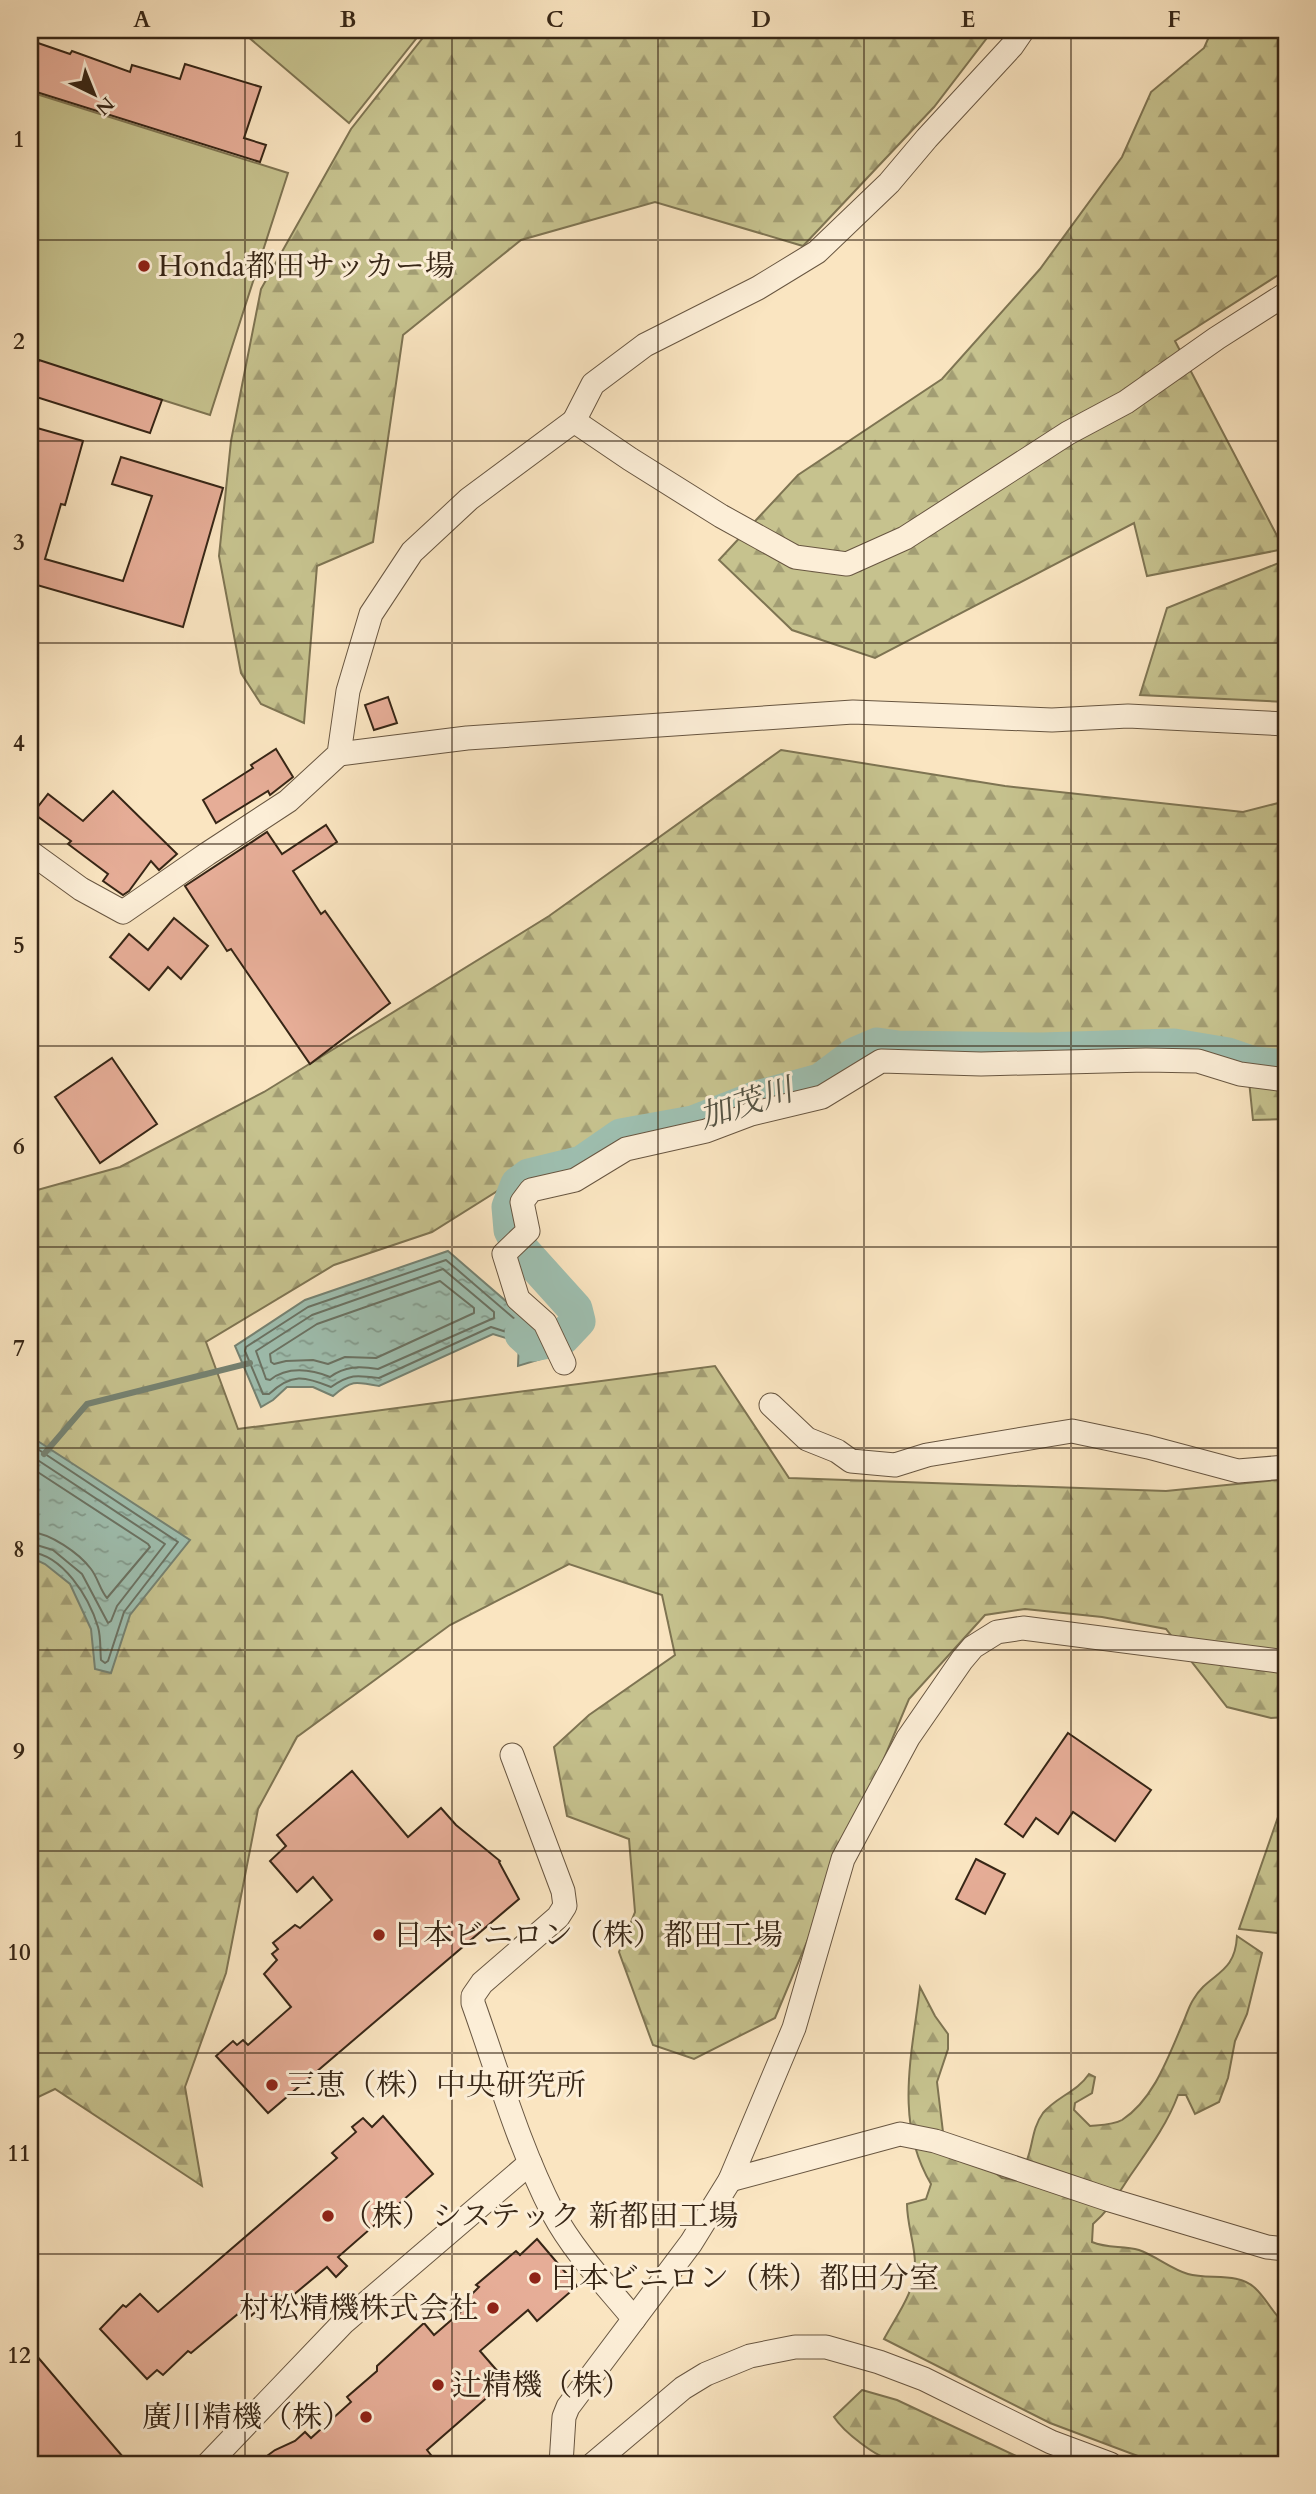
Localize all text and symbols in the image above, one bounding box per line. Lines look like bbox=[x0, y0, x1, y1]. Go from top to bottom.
text: A bbox=[133, 4, 151, 35]
text: B bbox=[340, 4, 356, 35]
text: C bbox=[546, 4, 564, 35]
text: D bbox=[751, 4, 771, 35]
text: E bbox=[961, 4, 975, 35]
text: F bbox=[1167, 4, 1181, 35]
north arrow bbox=[60, 60, 130, 130]
text: N bbox=[90, 91, 120, 121]
text: 1 bbox=[13, 124, 25, 155]
place label: Honda都田サッカー場 bbox=[158, 246, 455, 287]
marker: Honda都田サッカー場 bbox=[136, 258, 152, 274]
text: 2 bbox=[13, 326, 25, 357]
text: 3 bbox=[13, 527, 25, 558]
text: 4 bbox=[13, 728, 25, 759]
text: 5 bbox=[13, 930, 25, 961]
water label: 加茂川 bbox=[694, 1067, 801, 1140]
text: 6 bbox=[13, 1131, 25, 1162]
text: 7 bbox=[13, 1333, 25, 1364]
text: 8 bbox=[13, 1534, 25, 1565]
text: 9 bbox=[13, 1736, 25, 1767]
place label: 日本ビニロン（株）都田工場 bbox=[393, 1915, 783, 1956]
marker: 日本ビニロン（株）都田工場 bbox=[371, 1927, 387, 1943]
text: 10 bbox=[7, 1937, 31, 1968]
place label: 三恵（株）中央研究所 bbox=[286, 2065, 586, 2106]
marker: 三恵（株）中央研究所 bbox=[264, 2077, 280, 2093]
text: 11 bbox=[7, 2138, 31, 2169]
place label: （株）システック 新都田工場 bbox=[342, 2196, 739, 2237]
marker: （株）システック 新都田工場 bbox=[320, 2208, 336, 2224]
place label: 日本ビニロン（株）都田分室 bbox=[549, 2258, 939, 2299]
marker: 日本ビニロン（株）都田分室 bbox=[527, 2270, 543, 2286]
place label: 村松精機株式会社 bbox=[239, 2288, 479, 2329]
marker: 村松精機株式会社 bbox=[485, 2300, 501, 2316]
text: 12 bbox=[7, 2340, 31, 2371]
place label: 辻精機（株） bbox=[452, 2365, 632, 2406]
marker: 辻精機（株） bbox=[430, 2377, 446, 2393]
place label: 廣川精機（株） bbox=[142, 2397, 352, 2438]
marker: 廣川精機（株） bbox=[358, 2409, 374, 2425]

